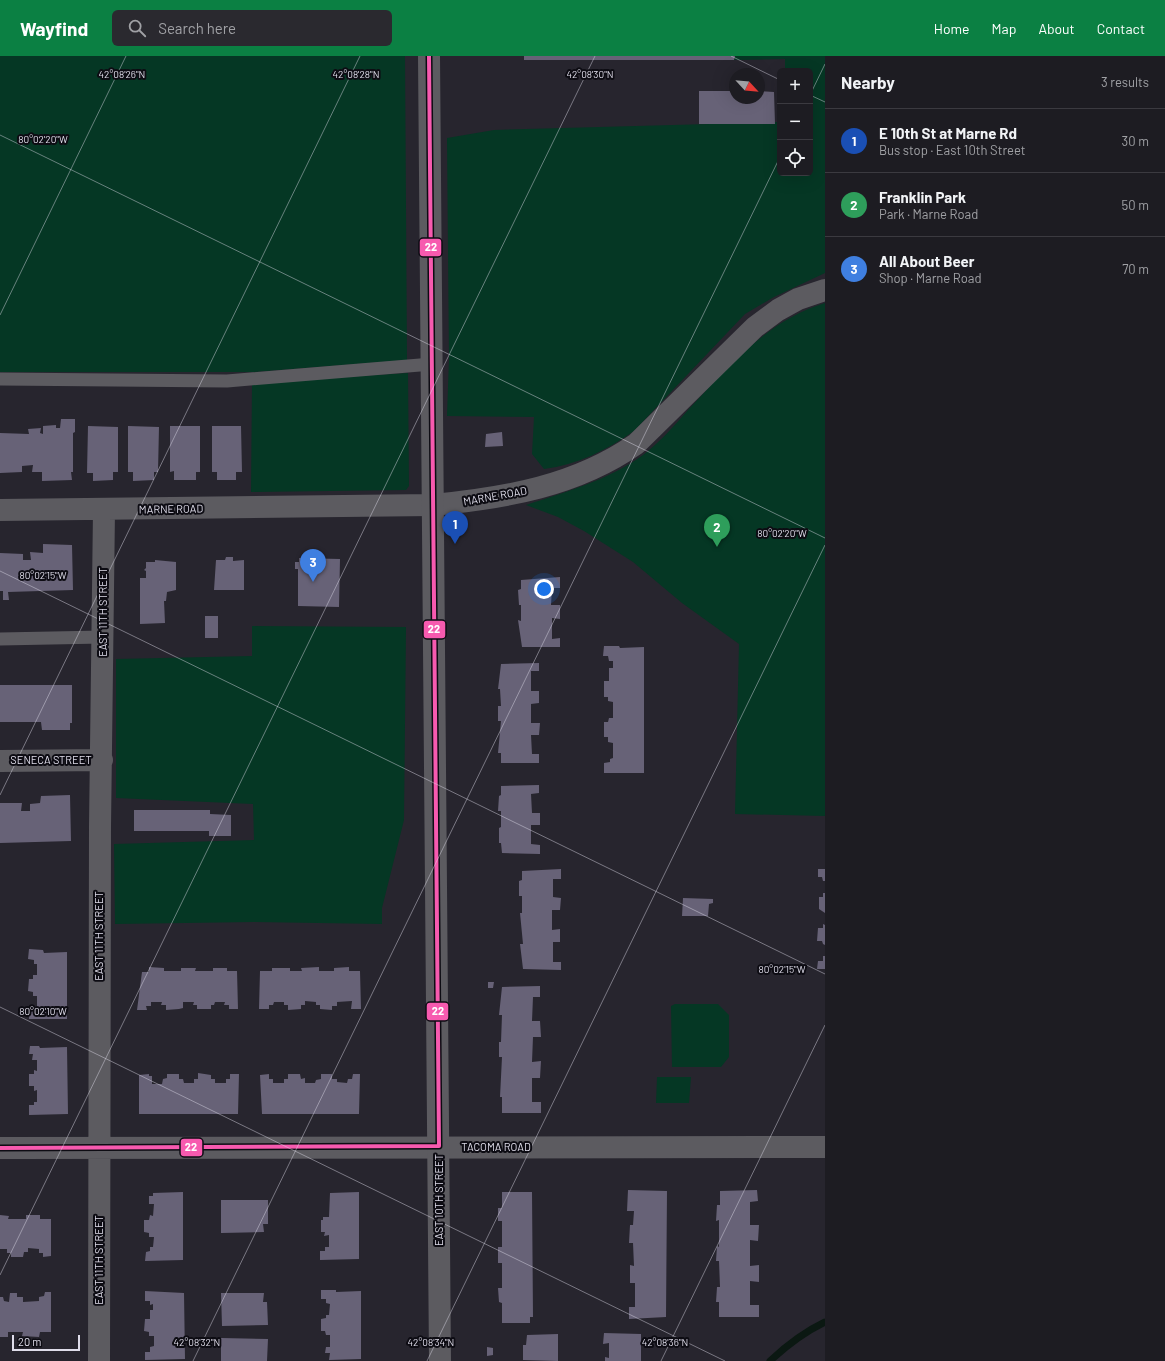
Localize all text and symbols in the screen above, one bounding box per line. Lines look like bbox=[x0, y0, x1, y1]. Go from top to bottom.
search box bbox=[112, 10, 392, 46]
text: Wayfind bbox=[20, 17, 88, 40]
icon: search bbox=[126, 17, 148, 39]
text: Search here bbox=[158, 19, 236, 37]
text: Home bbox=[934, 20, 970, 37]
text: Map bbox=[992, 20, 1016, 37]
text: About bbox=[1038, 20, 1075, 37]
text: Contact bbox=[1097, 20, 1145, 37]
text: 42°08'26"N bbox=[99, 68, 145, 80]
text: 42°08'28"N bbox=[333, 68, 379, 80]
text: 42°08'30"N bbox=[566, 68, 614, 80]
north arrow bbox=[729, 68, 765, 104]
map controls bbox=[777, 68, 813, 176]
button: + bbox=[777, 68, 813, 104]
text: Nearby bbox=[841, 72, 895, 92]
text: 3 results bbox=[1101, 74, 1149, 90]
button: − bbox=[777, 104, 813, 140]
text: E 10th St at Marne Rd bbox=[879, 124, 1017, 142]
text: 80°02'20"W bbox=[18, 133, 68, 145]
text: 1 bbox=[852, 133, 856, 149]
text: 30 m bbox=[1122, 133, 1149, 149]
button: locate bbox=[777, 140, 813, 176]
text: Bus stop · East 10th Street bbox=[879, 142, 1026, 158]
text: Franklin Park bbox=[879, 188, 966, 206]
text: 2 bbox=[850, 197, 858, 213]
text: 50 m bbox=[1122, 197, 1149, 213]
text: Park · Marne Road bbox=[879, 206, 978, 222]
line badge: 22 bbox=[419, 238, 442, 257]
text: 22 bbox=[425, 240, 437, 253]
text: All About Beer bbox=[879, 252, 975, 270]
text: 3 bbox=[850, 261, 858, 277]
text: 70 m bbox=[1122, 261, 1149, 277]
text: Shop · Marne Road bbox=[879, 270, 982, 286]
street label: MARNE ROAD bbox=[462, 483, 528, 508]
street label: MARNE ROAD bbox=[139, 501, 204, 516]
pin: 1 bbox=[442, 511, 468, 544]
pin: 2 bbox=[704, 514, 730, 547]
text: 80°02'20"W bbox=[757, 527, 807, 539]
pin: 3 bbox=[300, 549, 326, 582]
street label: EAST 11TH STREET bbox=[96, 567, 109, 657]
text: 80°02'15"W bbox=[19, 569, 67, 581]
your location bbox=[534, 579, 554, 599]
line badge: 22 bbox=[423, 620, 446, 639]
text: 22 bbox=[428, 622, 440, 635]
street label: SENECA STREET bbox=[10, 753, 92, 766]
street label: EAST 11TH STREET bbox=[92, 891, 105, 981]
text: 80°02'15"W bbox=[758, 963, 806, 975]
line badge: 22 bbox=[426, 1002, 449, 1021]
text: 22 bbox=[432, 1004, 444, 1017]
text: 80°02'10"W bbox=[19, 1005, 67, 1017]
line badge: 22 bbox=[180, 1138, 203, 1157]
text: 22 bbox=[185, 1140, 197, 1153]
street label: TACOMA ROAD bbox=[461, 1140, 531, 1153]
street label: EAST 10TH STREET bbox=[432, 1154, 445, 1246]
street label: EAST 11TH STREET bbox=[92, 1215, 105, 1305]
scale bar bbox=[12, 1333, 80, 1352]
text: 20 m bbox=[18, 1335, 41, 1348]
text: 42°08'32"N bbox=[174, 1336, 220, 1348]
text: 42°08'34"N bbox=[408, 1336, 454, 1348]
text: 42°08'36"N bbox=[642, 1336, 688, 1348]

